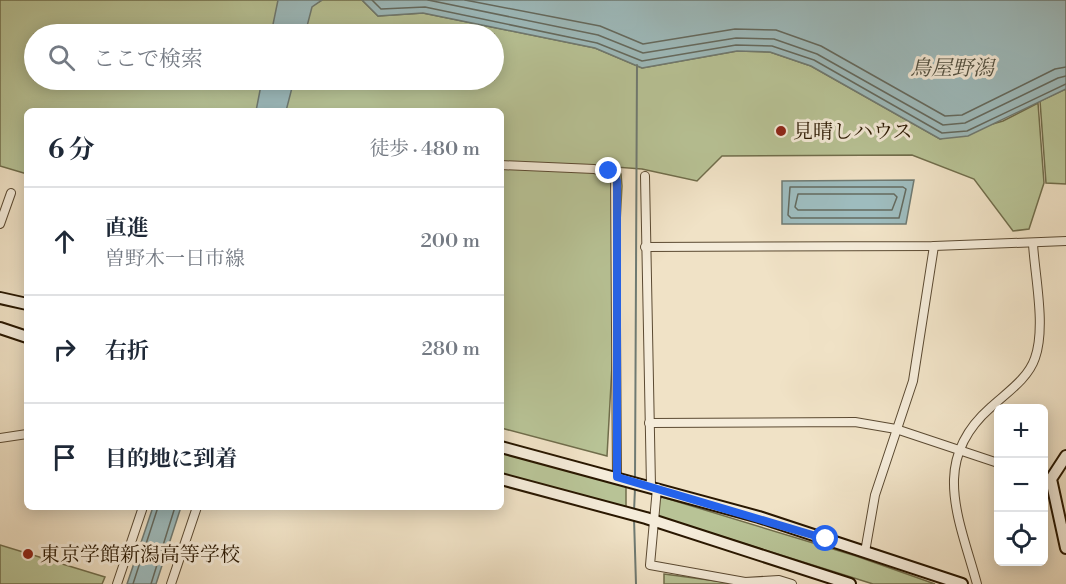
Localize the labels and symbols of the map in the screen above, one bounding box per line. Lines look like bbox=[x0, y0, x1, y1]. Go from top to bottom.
water label: 鳥屋野潟 bbox=[910, 56, 997, 82]
place label: 見晴しハウス bbox=[793, 120, 912, 145]
marker: 見晴しハウス bbox=[774, 124, 788, 138]
route end bbox=[595, 157, 621, 183]
route start bbox=[812, 525, 838, 551]
place label: 東京学館新潟高等学校 bbox=[40, 543, 240, 568]
marker: 東京学館新潟高等学校 bbox=[21, 547, 35, 561]

